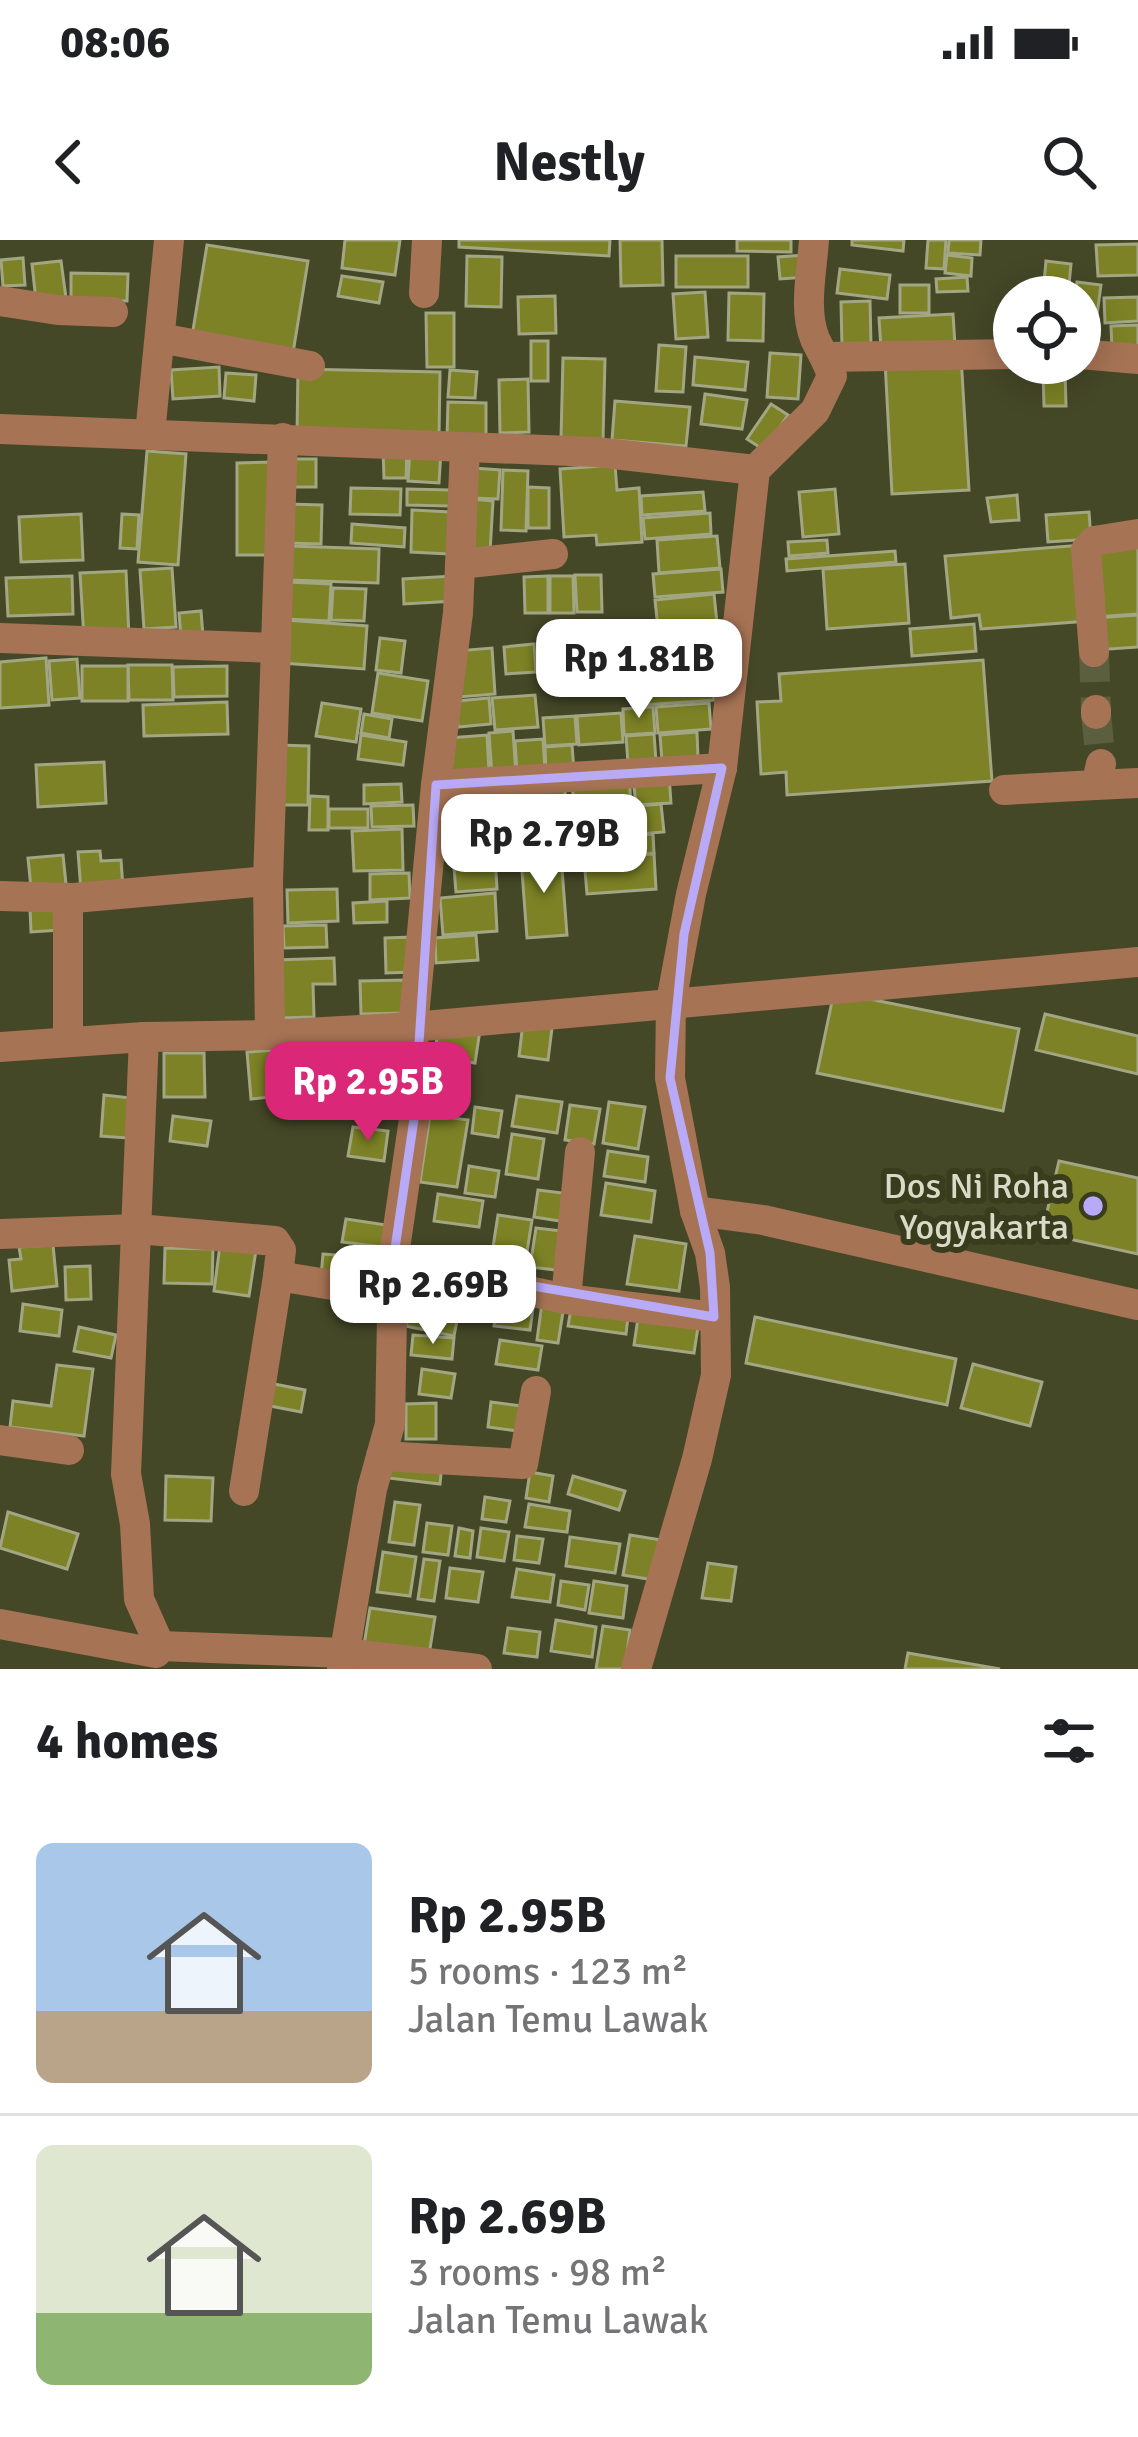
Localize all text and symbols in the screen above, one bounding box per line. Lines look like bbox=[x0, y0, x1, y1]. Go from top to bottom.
text: 08:06 bbox=[60, 15, 170, 70]
icon: back bbox=[36, 129, 102, 195]
text: Nestly bbox=[493, 129, 645, 196]
icon: search bbox=[1036, 129, 1102, 195]
map controls bbox=[993, 276, 1101, 384]
button: locate bbox=[993, 276, 1101, 384]
pin: Rp 1.81B bbox=[515, 619, 763, 721]
text: Rp 1.81B bbox=[563, 634, 715, 682]
pin: Rp 2.79B bbox=[420, 794, 668, 896]
text: Rp 2.79B bbox=[468, 809, 620, 857]
pin: Rp 2.95B bbox=[244, 1042, 492, 1144]
text: Rp 2.95B bbox=[292, 1057, 444, 1105]
place label: Dos Ni Roha Yogyakarta bbox=[883, 1164, 1069, 1250]
marker: Dos Ni Roha Yogyakarta bbox=[1080, 1193, 1106, 1219]
pin: Rp 2.69B bbox=[309, 1245, 557, 1347]
text: Rp 2.69B bbox=[357, 1260, 509, 1308]
icon: filters bbox=[1036, 1708, 1102, 1774]
text: 4 homes bbox=[36, 1710, 218, 1773]
text: Rp 2.95B bbox=[408, 1884, 607, 1947]
icon: home bbox=[132, 1891, 276, 2035]
text: 5 rooms · 123 m² bbox=[408, 1947, 688, 1995]
text: Jalan Temu Lawak bbox=[408, 1995, 708, 2043]
text: Rp 2.69B bbox=[408, 2185, 607, 2248]
icon: home bbox=[132, 2193, 276, 2337]
text: 3 rooms · 98 m² bbox=[408, 2248, 667, 2296]
text: Jalan Temu Lawak bbox=[408, 2296, 708, 2344]

